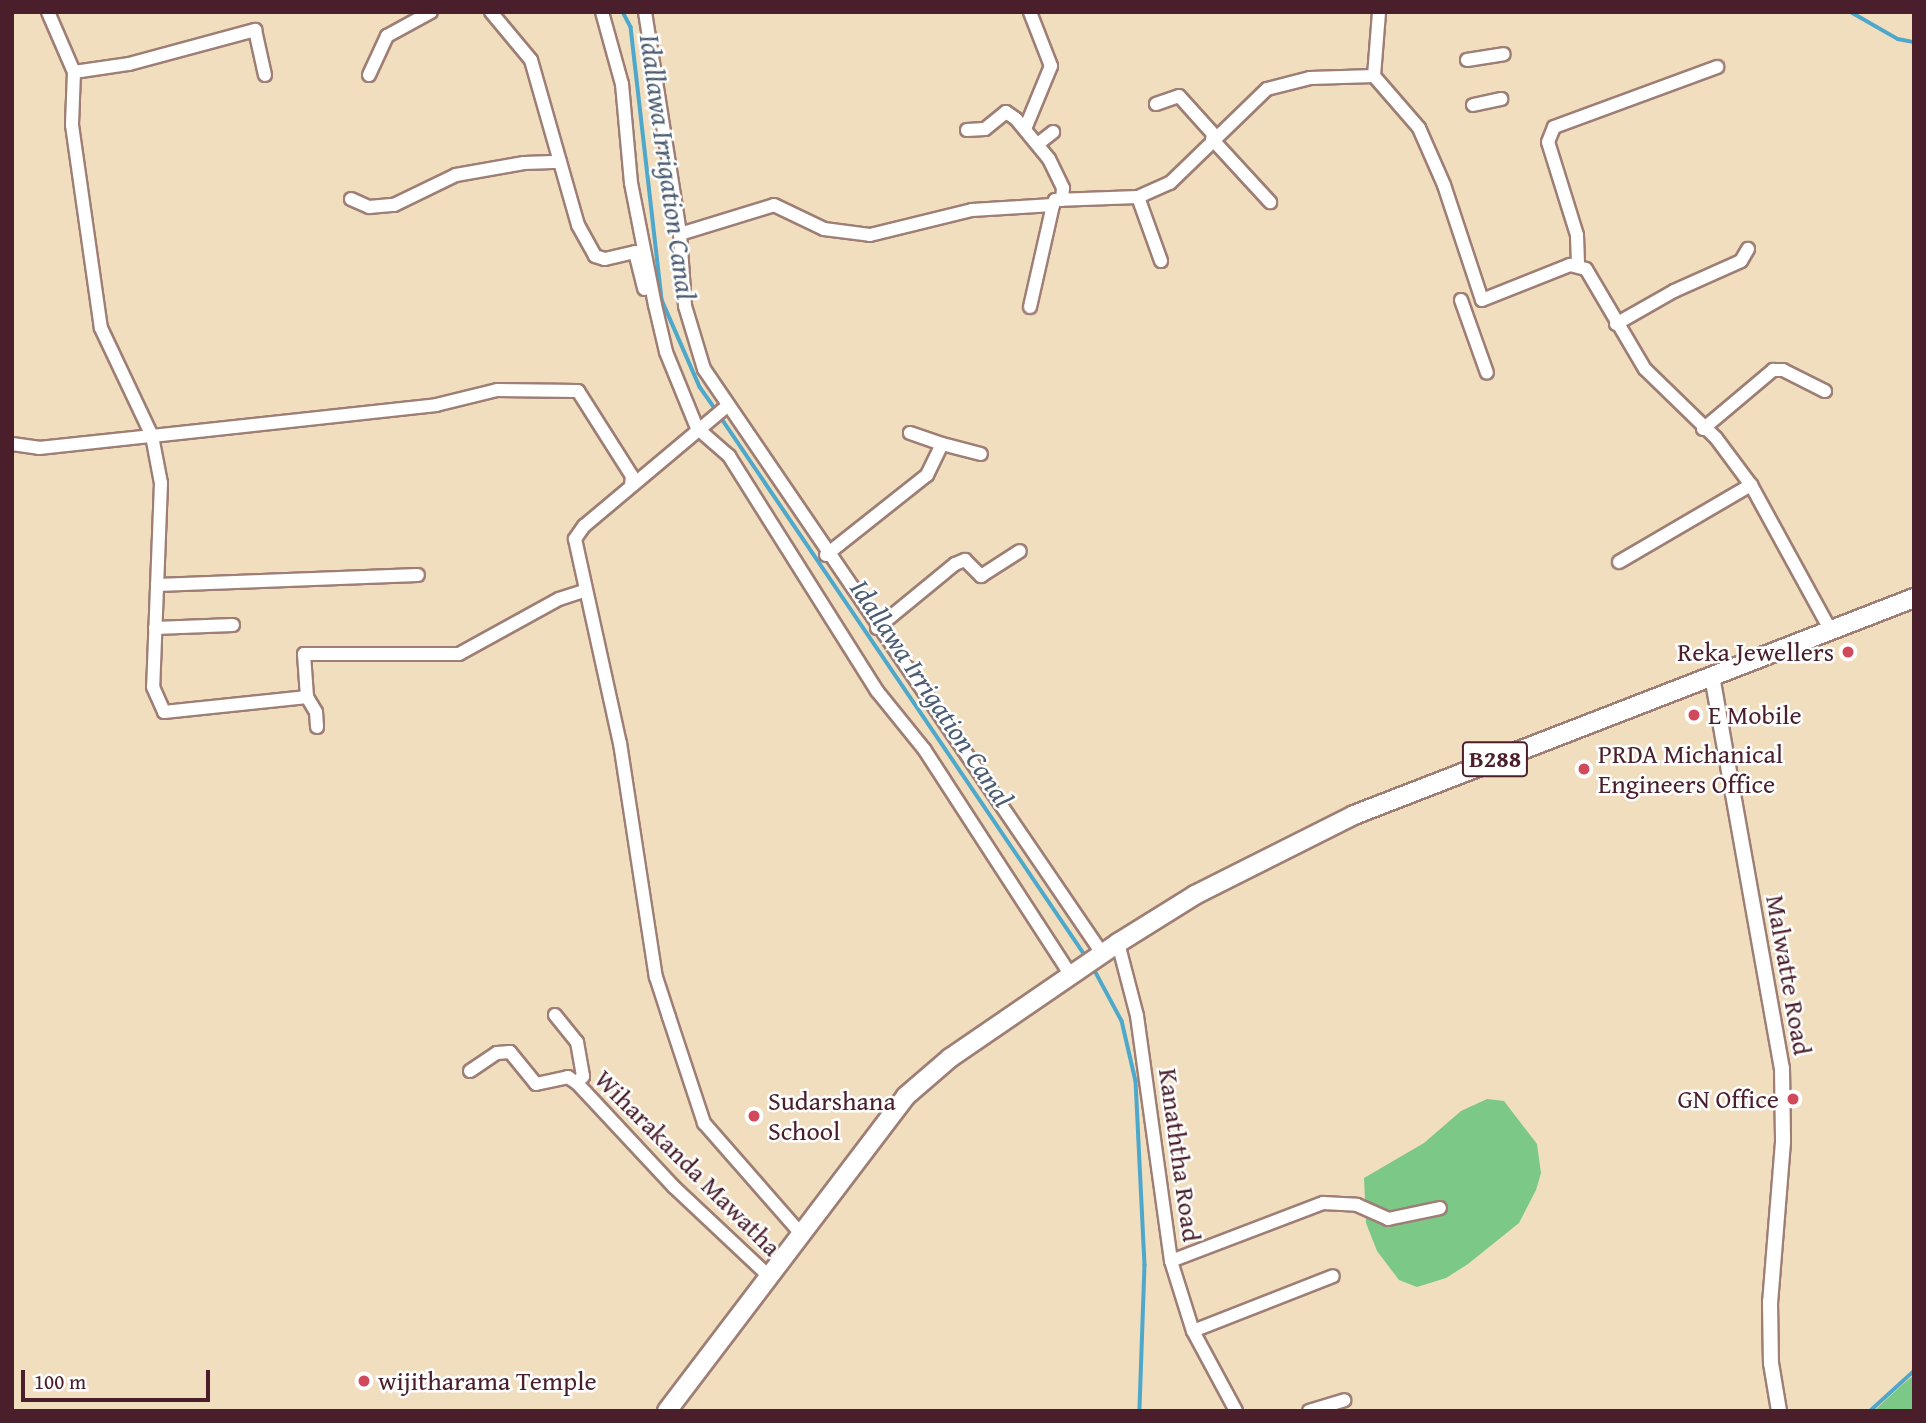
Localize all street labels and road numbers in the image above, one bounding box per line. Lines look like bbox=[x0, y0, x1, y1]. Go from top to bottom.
road number: B288 bbox=[1462, 738, 1528, 780]
street label: Malwatte Road bbox=[1760, 893, 1818, 1057]
street label: Wiharakanda Mawatha bbox=[588, 1063, 788, 1263]
street label: Kanaththa Road bbox=[1152, 1066, 1208, 1244]

